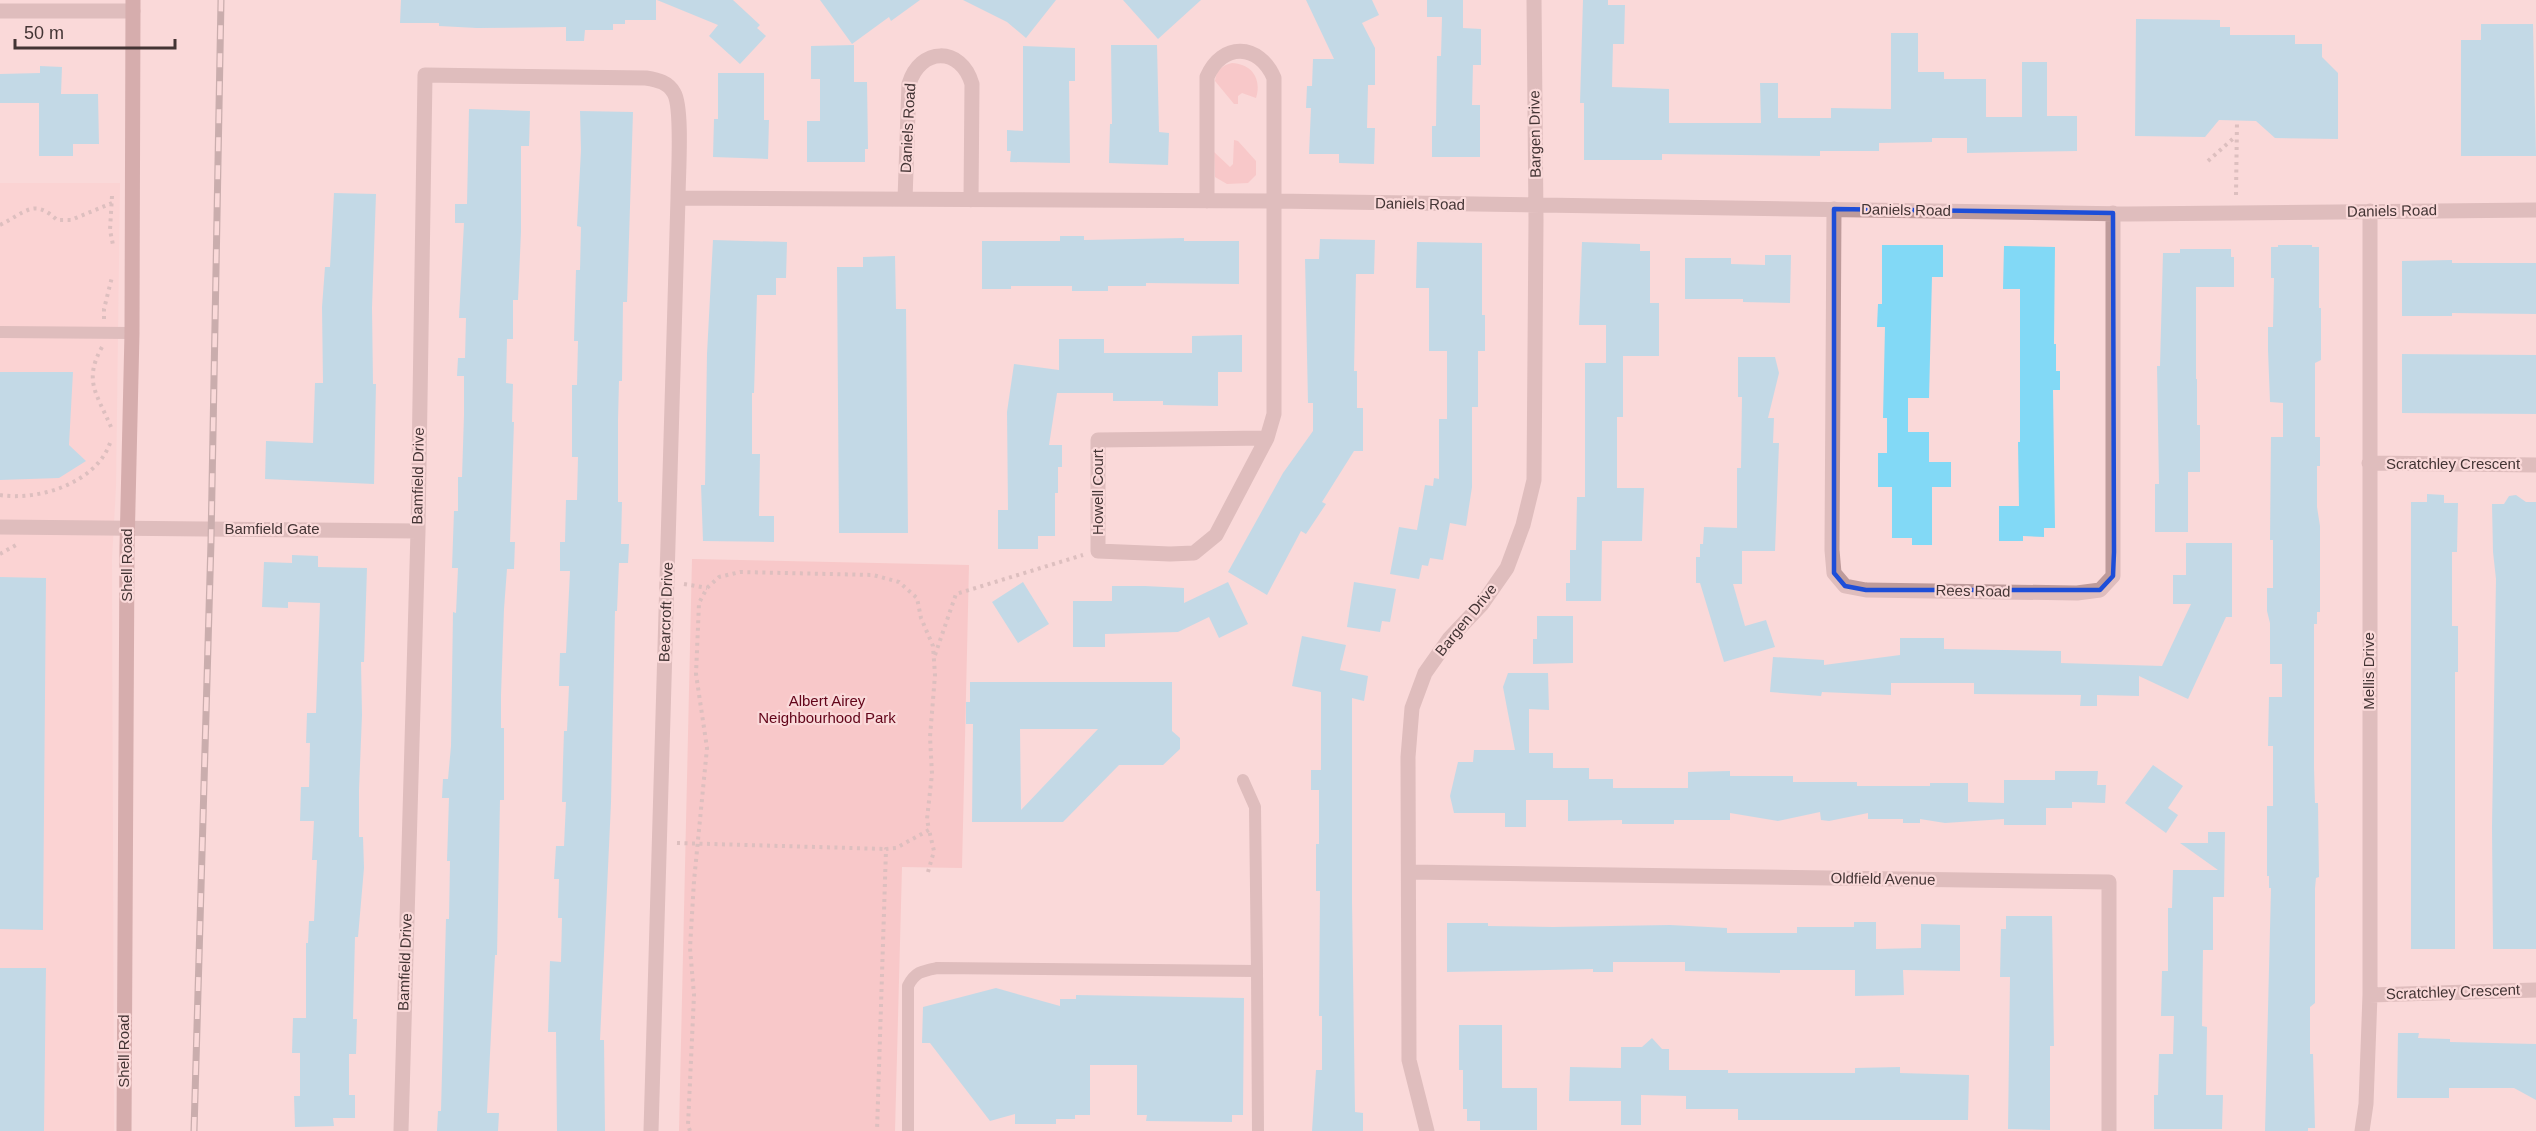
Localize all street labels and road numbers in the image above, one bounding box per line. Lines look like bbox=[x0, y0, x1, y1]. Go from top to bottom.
street label: Daniels Road bbox=[897, 83, 918, 173]
street label: Bargen Drive bbox=[1525, 90, 1544, 178]
street label: Daniels Road bbox=[1375, 194, 1465, 213]
street label: Daniels Road bbox=[1861, 200, 1951, 219]
street label: Daniels Road bbox=[2347, 201, 2437, 220]
street label: Bamfield Drive bbox=[408, 427, 427, 525]
street label: Howell Court bbox=[1089, 448, 1106, 535]
street label: Scratchley Crescent bbox=[2386, 455, 2521, 472]
street label: Bamfield Gate bbox=[224, 520, 320, 537]
street label: Shell Road bbox=[118, 528, 135, 602]
street label: Bearcroft Drive bbox=[655, 562, 676, 662]
street label: Bargen Drive bbox=[1431, 580, 1500, 659]
street label: Rees Road bbox=[1935, 581, 2011, 600]
street label: Mellis Drive bbox=[2360, 632, 2377, 710]
street label: Oldfield Avenue bbox=[1830, 869, 1936, 888]
street label: Bamfield Drive bbox=[394, 913, 415, 1011]
street label: Scratchley Crescent bbox=[2386, 981, 2521, 1002]
street label: Shell Road bbox=[115, 1014, 132, 1088]

